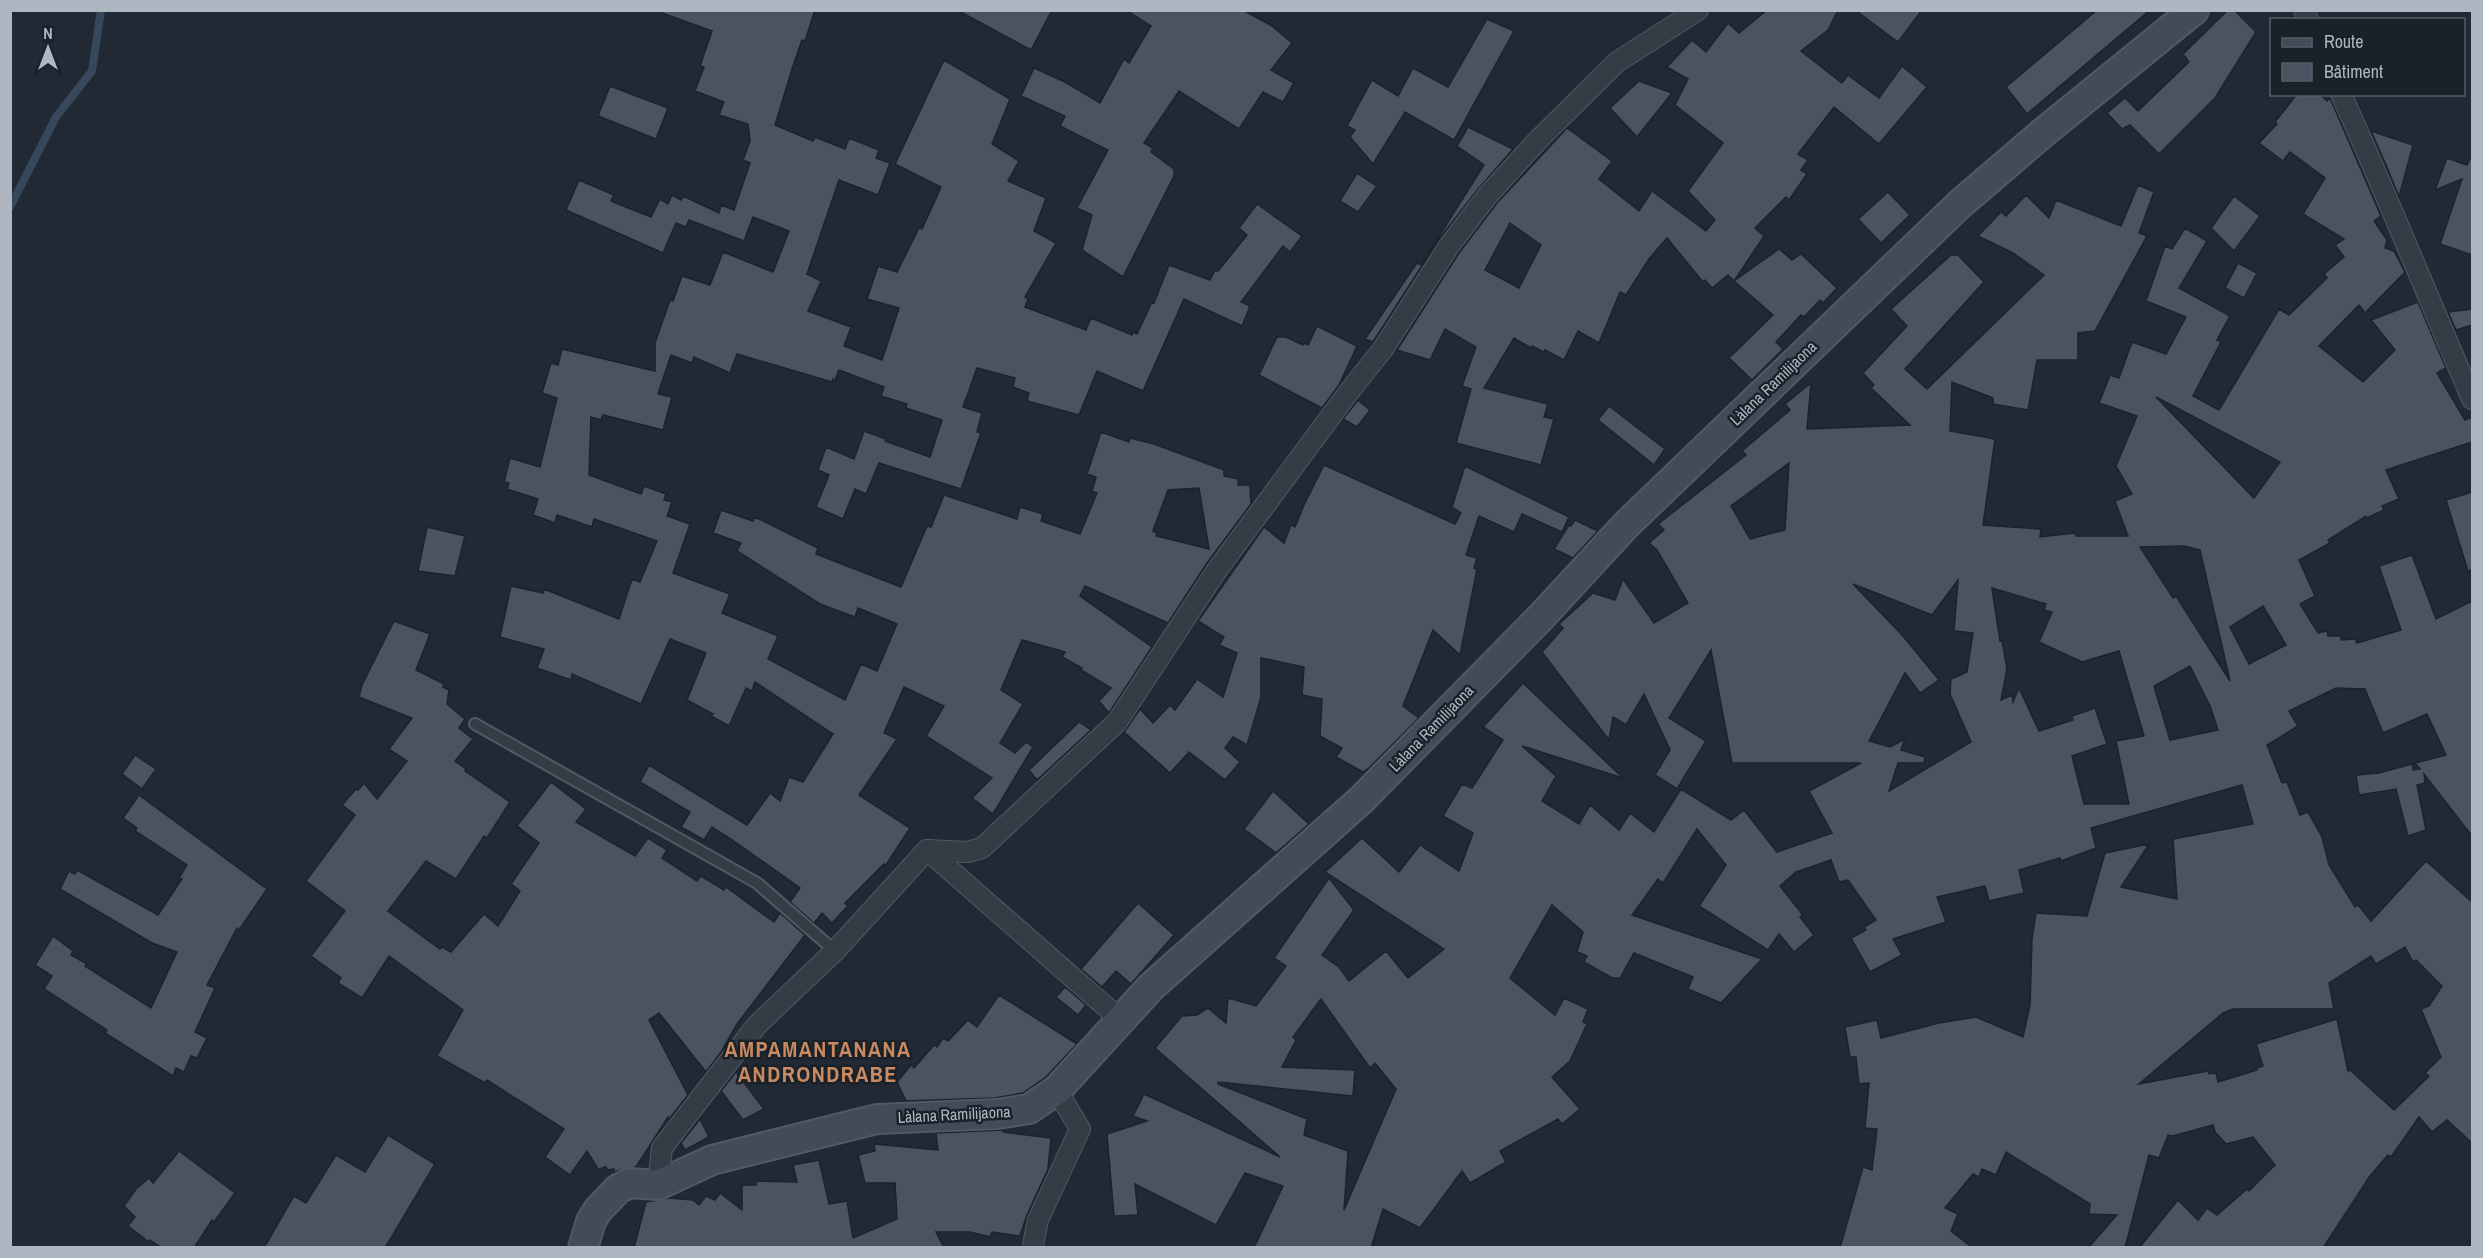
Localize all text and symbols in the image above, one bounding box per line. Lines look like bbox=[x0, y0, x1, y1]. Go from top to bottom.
north arrow bbox=[18, 18, 78, 78]
legend bbox=[2270, 18, 2465, 96]
text: N bbox=[43, 22, 53, 44]
text: Route bbox=[2324, 29, 2363, 54]
text: Bâtiment bbox=[2324, 59, 2383, 84]
street label: Làlana Ramilijaona bbox=[1725, 335, 1822, 430]
street label: Làlana Ramilijaona bbox=[1384, 679, 1479, 776]
district label: AMPAMANTANANA ANDRONDRABE bbox=[724, 1034, 912, 1089]
street label: Làlana Ramilijaona bbox=[897, 1100, 1012, 1128]

